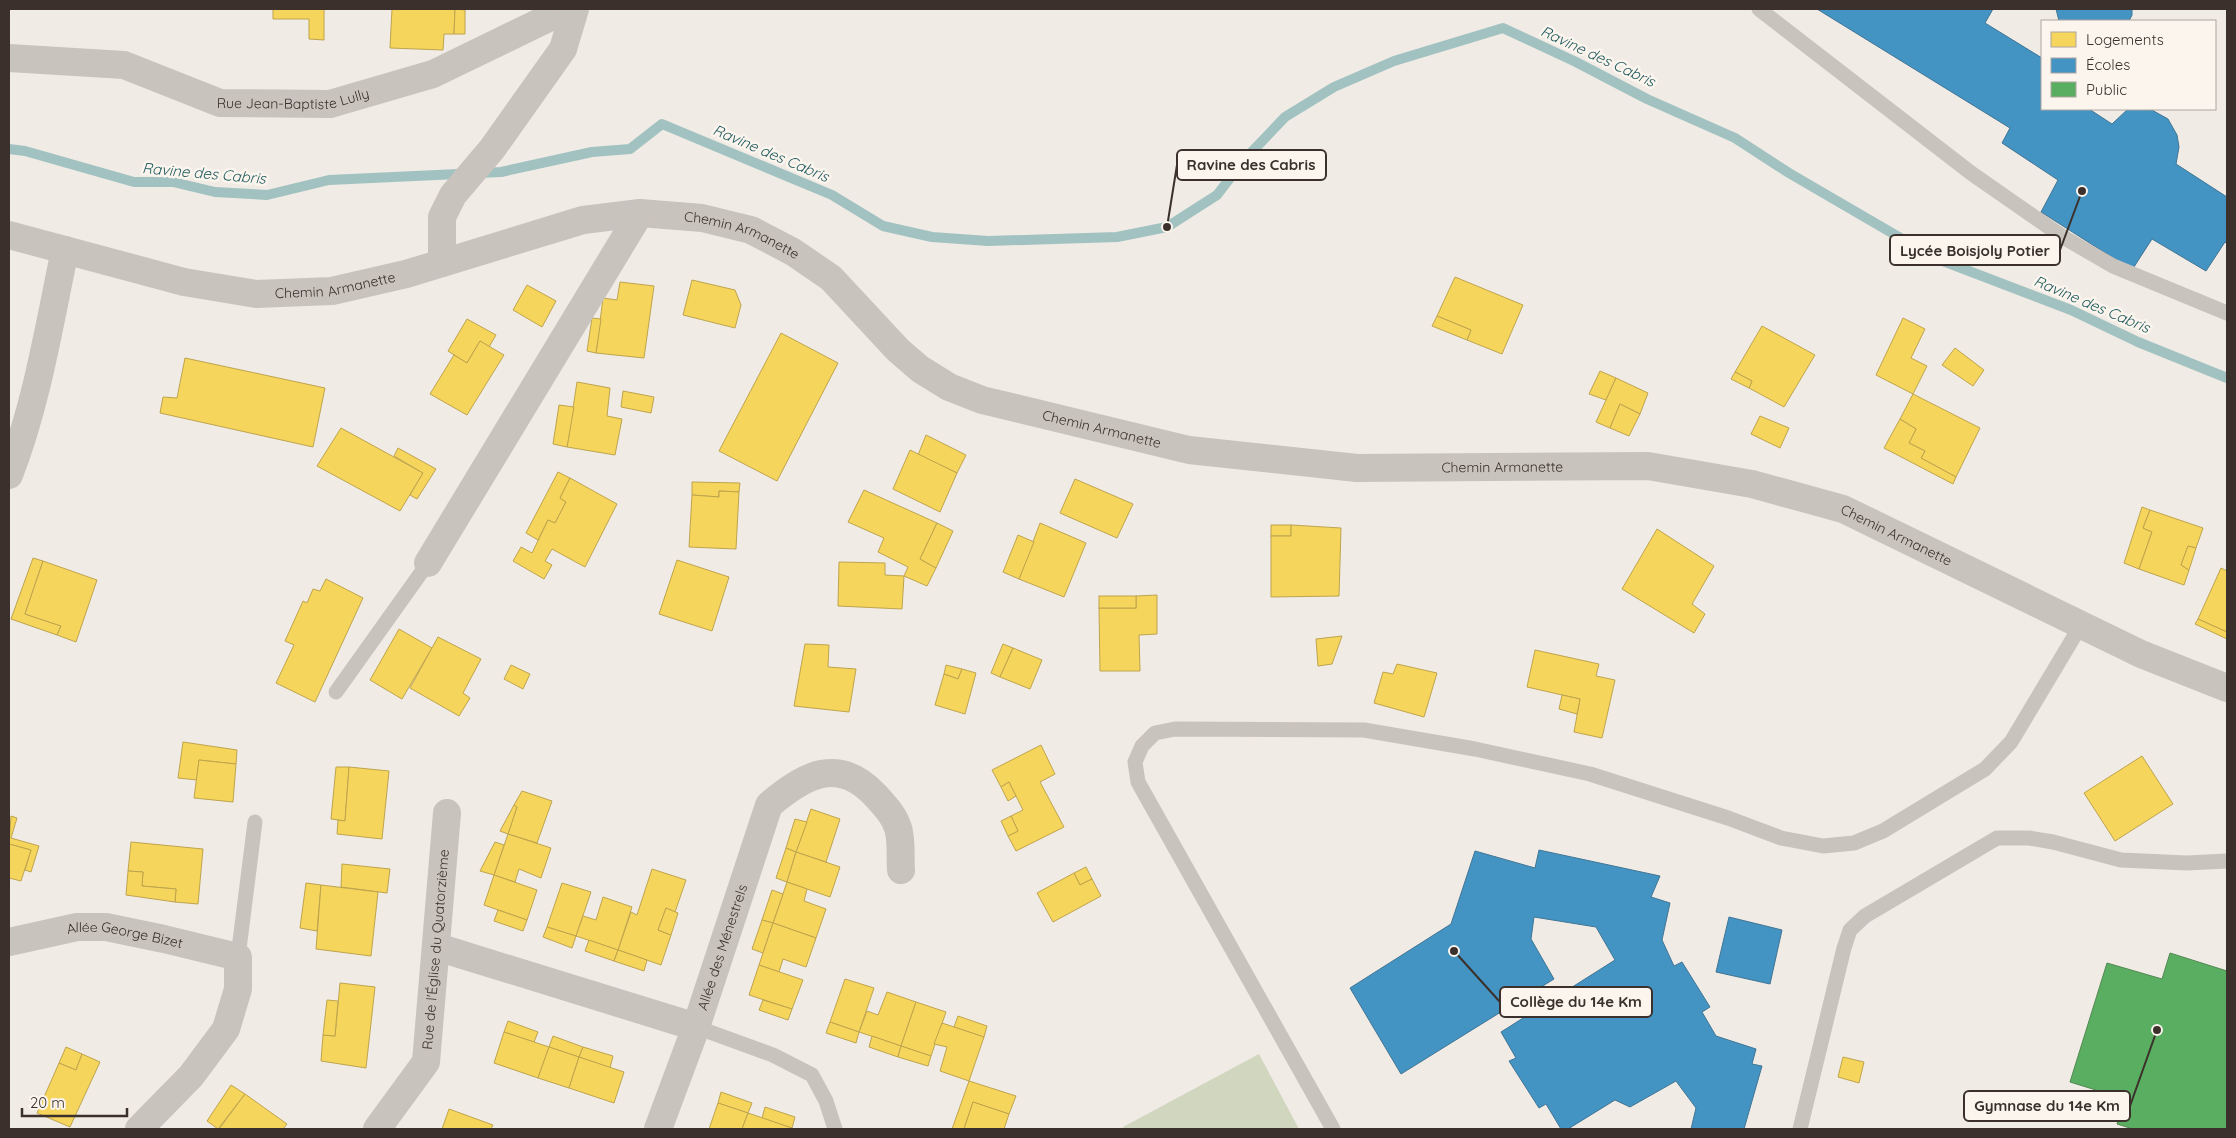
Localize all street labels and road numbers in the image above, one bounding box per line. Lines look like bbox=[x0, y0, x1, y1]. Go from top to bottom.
street label: Rue Jean-Baptiste Lully bbox=[217, 84, 371, 113]
street label: Chemin Armanette bbox=[684, 208, 803, 263]
street label: Chemin Armanette bbox=[275, 268, 397, 302]
street label: Chemin Armanette bbox=[1040, 406, 1163, 452]
street label: Chemin Armanette bbox=[1441, 458, 1563, 476]
street label: Chemin Armanette bbox=[1838, 500, 1955, 570]
street label: Rue de l'Église du Quatorzième bbox=[418, 848, 453, 1050]
street label: Allée des Ménestrels bbox=[693, 882, 751, 1013]
street label: Allée George Bizet bbox=[65, 917, 185, 952]

